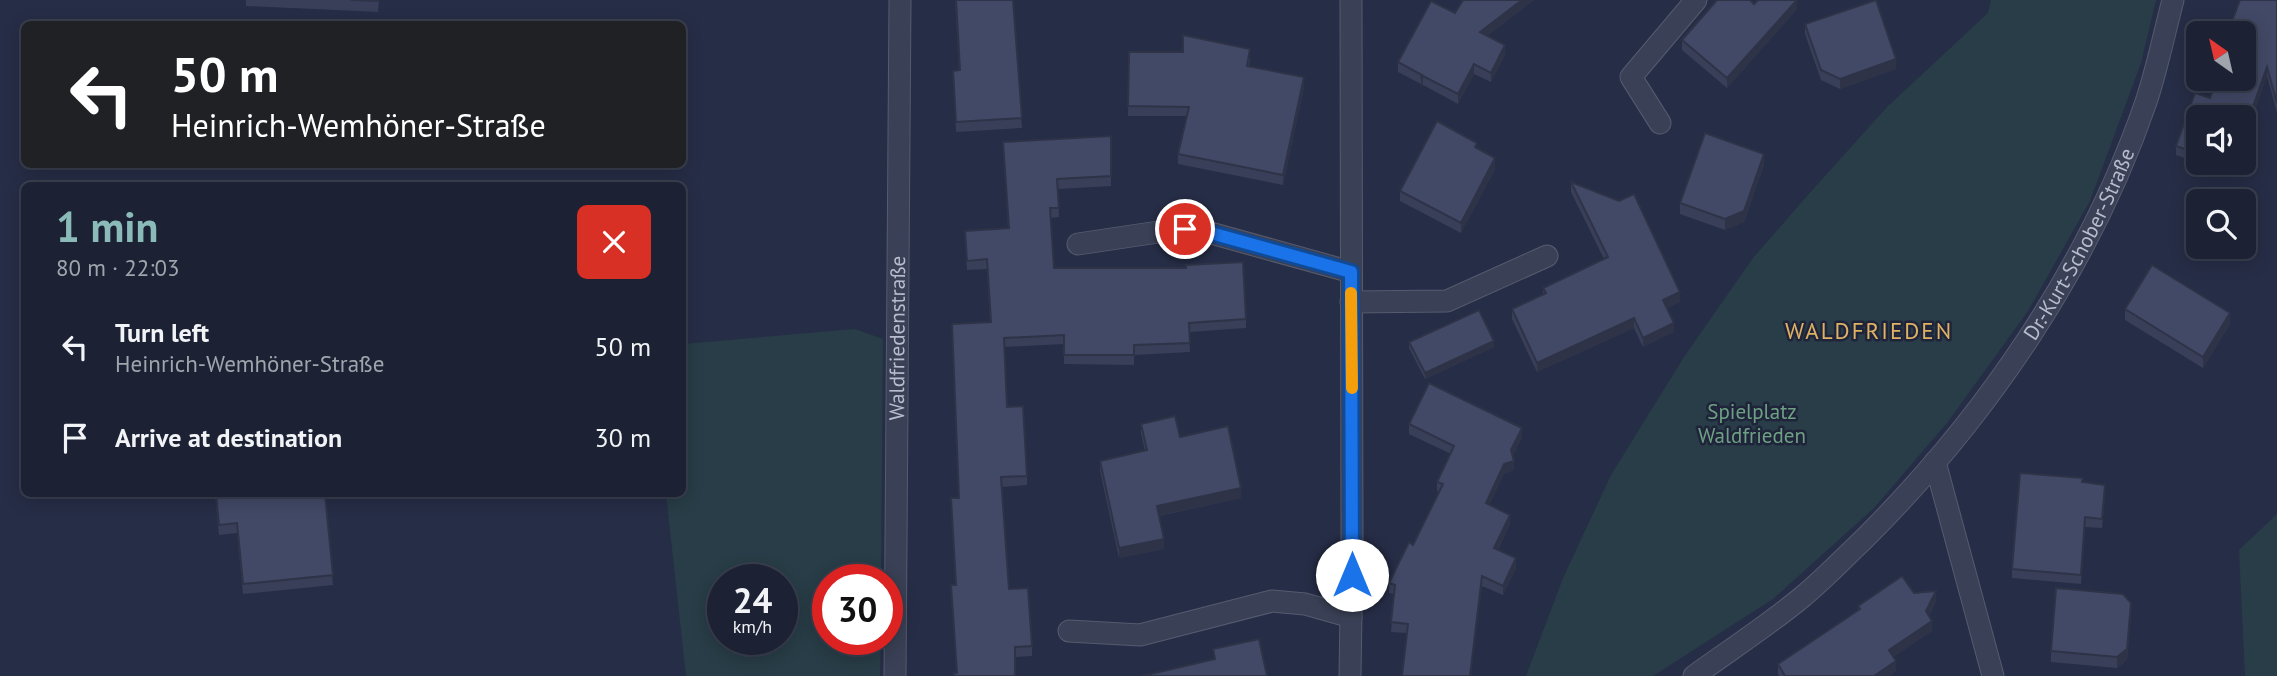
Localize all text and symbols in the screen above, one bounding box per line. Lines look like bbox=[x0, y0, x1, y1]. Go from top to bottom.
north arrow bbox=[2186, 21, 2256, 91]
map controls bbox=[2186, 21, 2256, 259]
text: 50 m bbox=[171, 42, 278, 106]
icon: left bbox=[56, 49, 147, 140]
text: Heinrich-Wemhöner-Straße bbox=[171, 104, 546, 146]
button: sound bbox=[2186, 105, 2256, 175]
street label: Dr.-Kurt-Schober-Straße bbox=[2017, 144, 2140, 345]
button: search bbox=[2186, 189, 2256, 259]
text: 1 min bbox=[56, 199, 158, 254]
pin bbox=[1155, 199, 1215, 259]
button: close bbox=[577, 205, 651, 279]
icon: arrive bbox=[1166, 210, 1204, 248]
text: 80 m · 22:03 bbox=[56, 253, 180, 282]
street label: Waldfriedenstraße bbox=[883, 256, 911, 420]
text: Turn left bbox=[115, 316, 209, 349]
district label: WALDFRIEDEN bbox=[1785, 316, 1953, 345]
icon: left bbox=[56, 328, 94, 366]
text: 50 m bbox=[595, 330, 651, 363]
text: Heinrich-Wemhöner-Straße bbox=[115, 349, 384, 378]
park label: Spielplatz Waldfrieden bbox=[1698, 398, 1806, 449]
icon: arrive bbox=[56, 419, 94, 457]
text: Arrive at destination bbox=[115, 421, 342, 454]
text: 30 m bbox=[595, 421, 651, 454]
position arrow bbox=[1315, 538, 1389, 612]
speed limit sign: 30 bbox=[812, 564, 903, 655]
text: 24 bbox=[733, 577, 772, 623]
text: km/h bbox=[733, 615, 772, 638]

